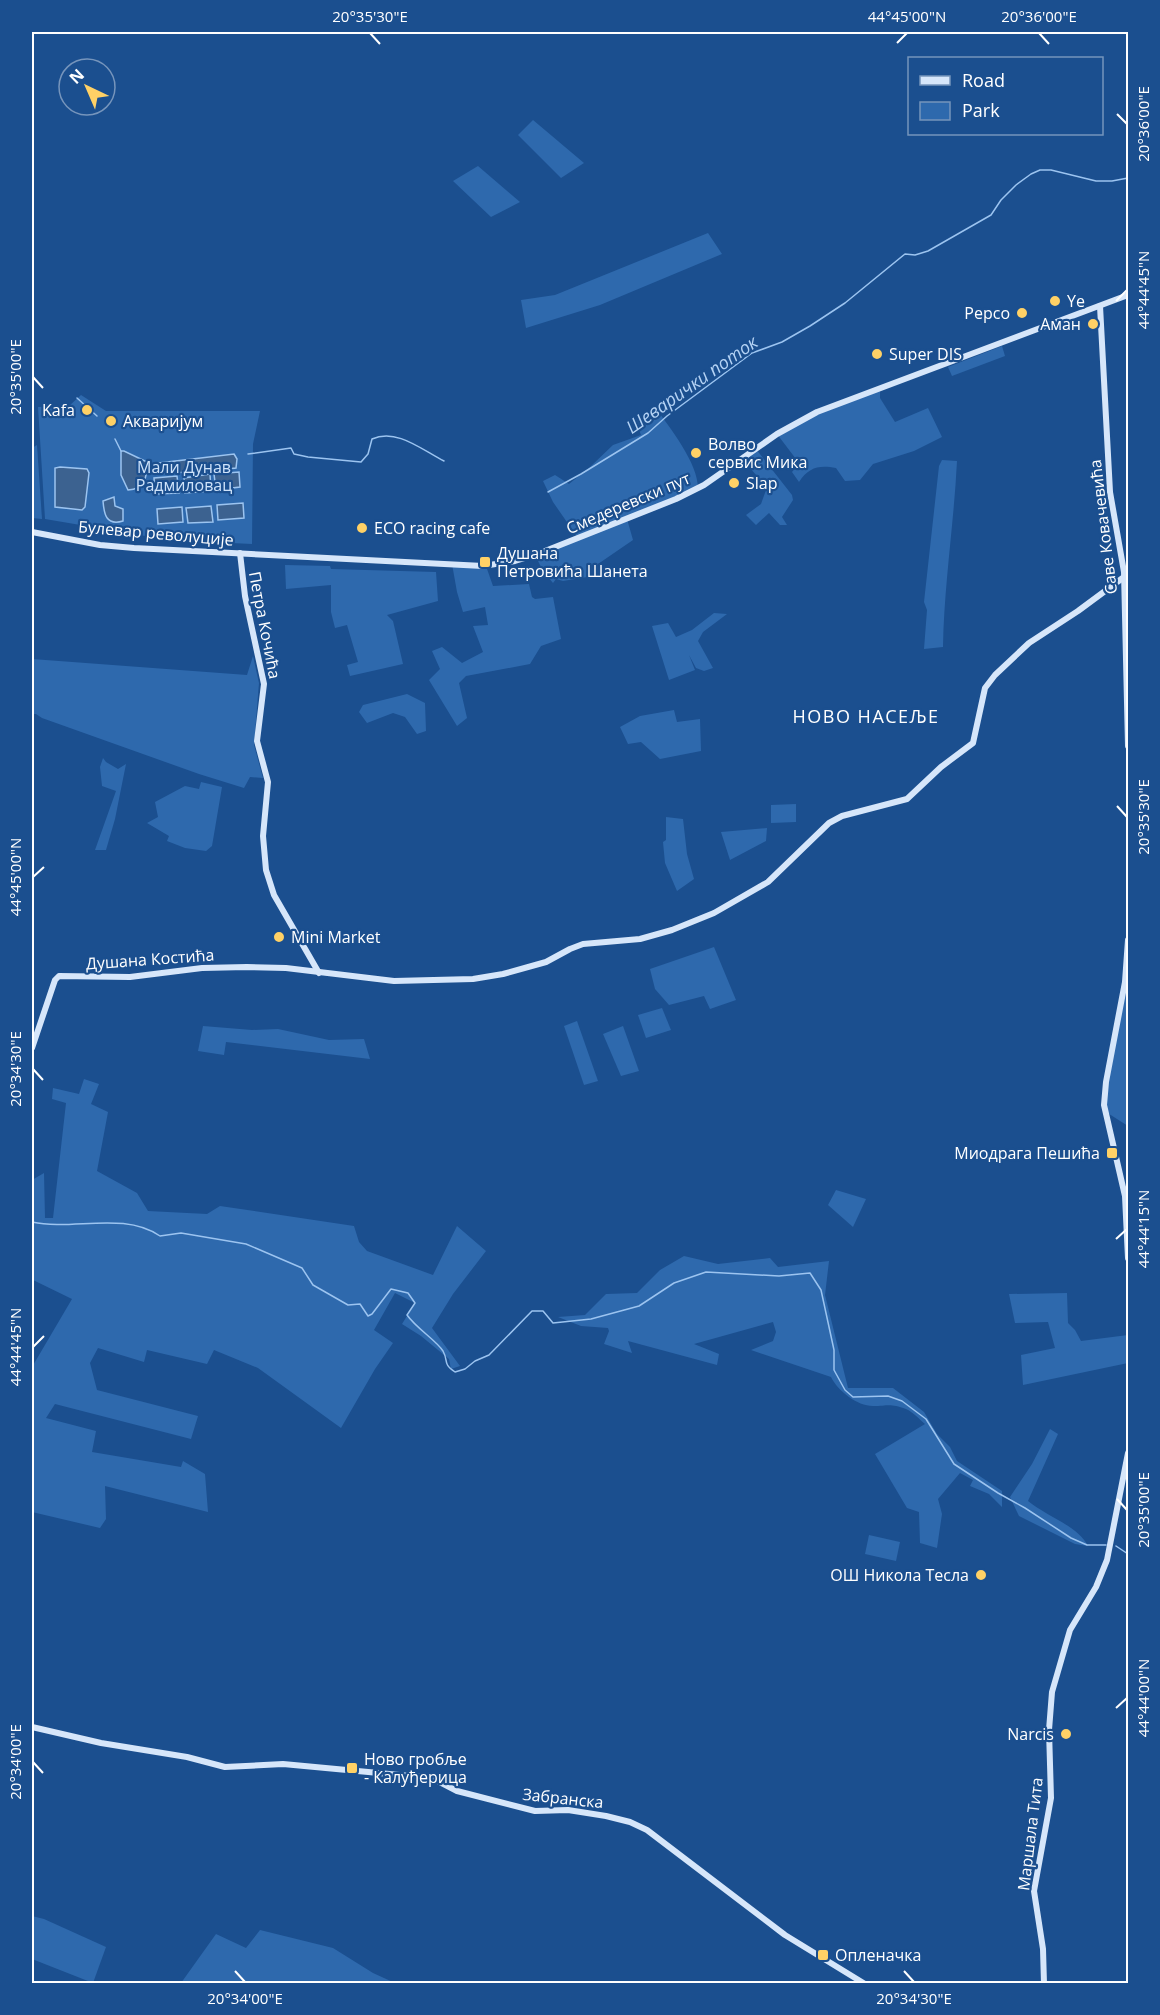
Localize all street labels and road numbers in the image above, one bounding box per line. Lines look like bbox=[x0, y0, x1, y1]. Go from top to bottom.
street label: Саве Ковачевића bbox=[1084, 458, 1122, 596]
street label: Смедеревски пут bbox=[563, 467, 694, 539]
street label: Булевар револуције bbox=[77, 515, 235, 551]
street label: Петра Кочића bbox=[244, 569, 286, 681]
street label: Душана Костића bbox=[85, 944, 215, 974]
street label: Маршала Тита bbox=[1012, 1776, 1048, 1892]
street label: Забранска bbox=[521, 1783, 605, 1813]

